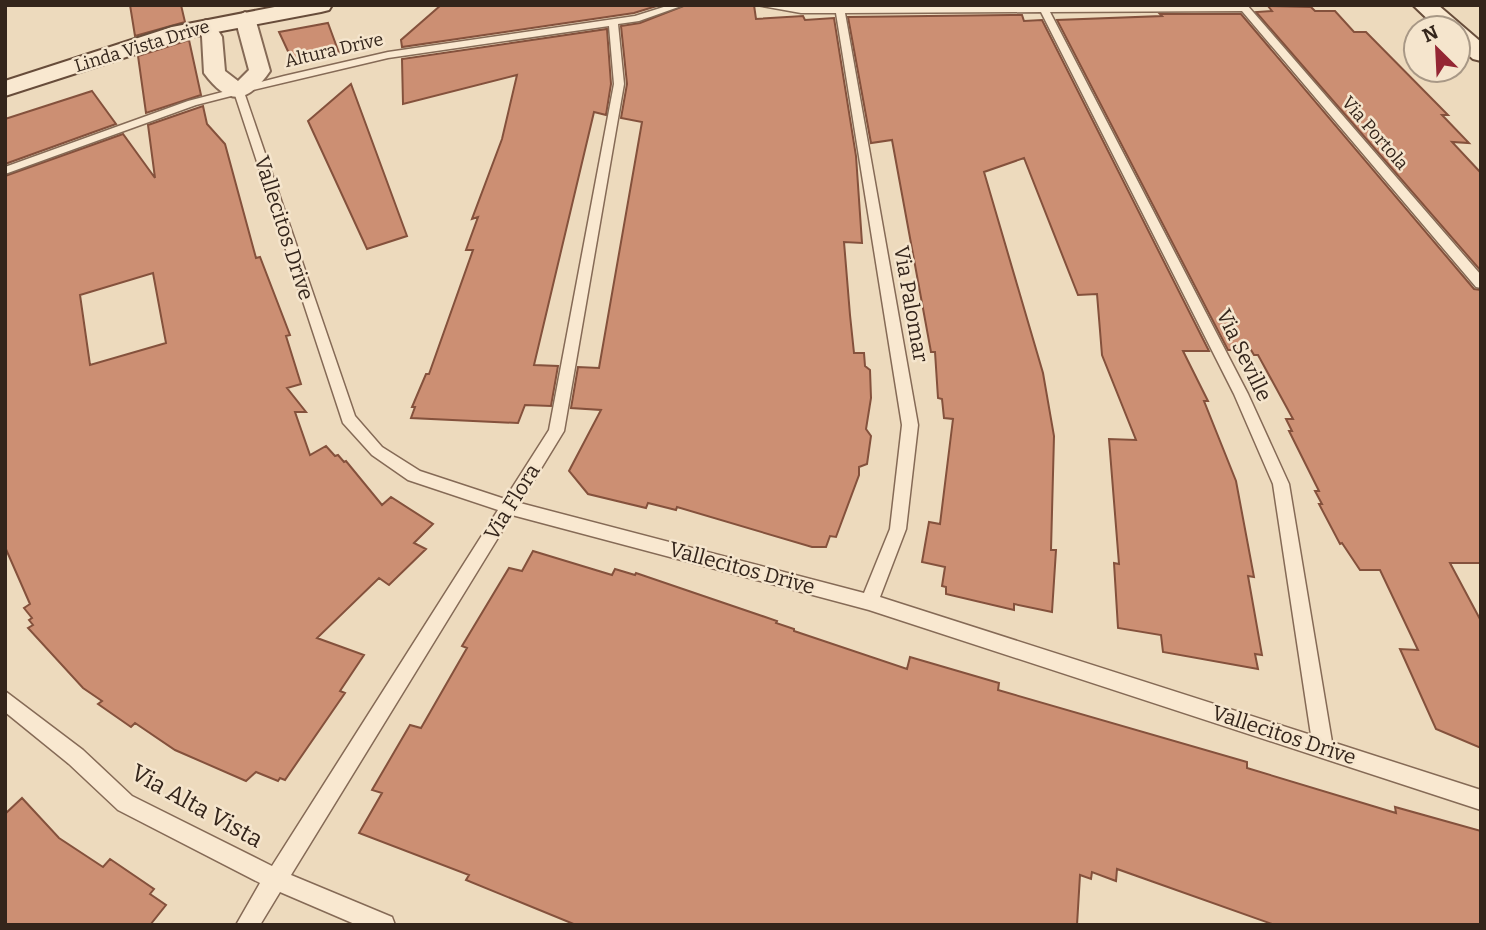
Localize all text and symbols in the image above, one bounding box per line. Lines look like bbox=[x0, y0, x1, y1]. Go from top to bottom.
north arrow bbox=[1402, 14, 1472, 84]
street label: Linda Vista Drive bbox=[72, 15, 212, 77]
text: N bbox=[1419, 20, 1442, 47]
street label: Altura Drive bbox=[283, 28, 385, 72]
street label: Via Portola bbox=[1337, 92, 1413, 174]
street label: Vallecitos Drive bbox=[248, 153, 320, 303]
street label: Via Palomar bbox=[888, 244, 934, 364]
street label: Via Seville bbox=[1211, 305, 1277, 405]
street label: Via Flora bbox=[478, 459, 546, 545]
street label: Vallecitos Drive bbox=[666, 536, 818, 600]
street label: Vallecitos Drive bbox=[1209, 699, 1359, 771]
street label: Via Alta Vista bbox=[126, 758, 268, 854]

